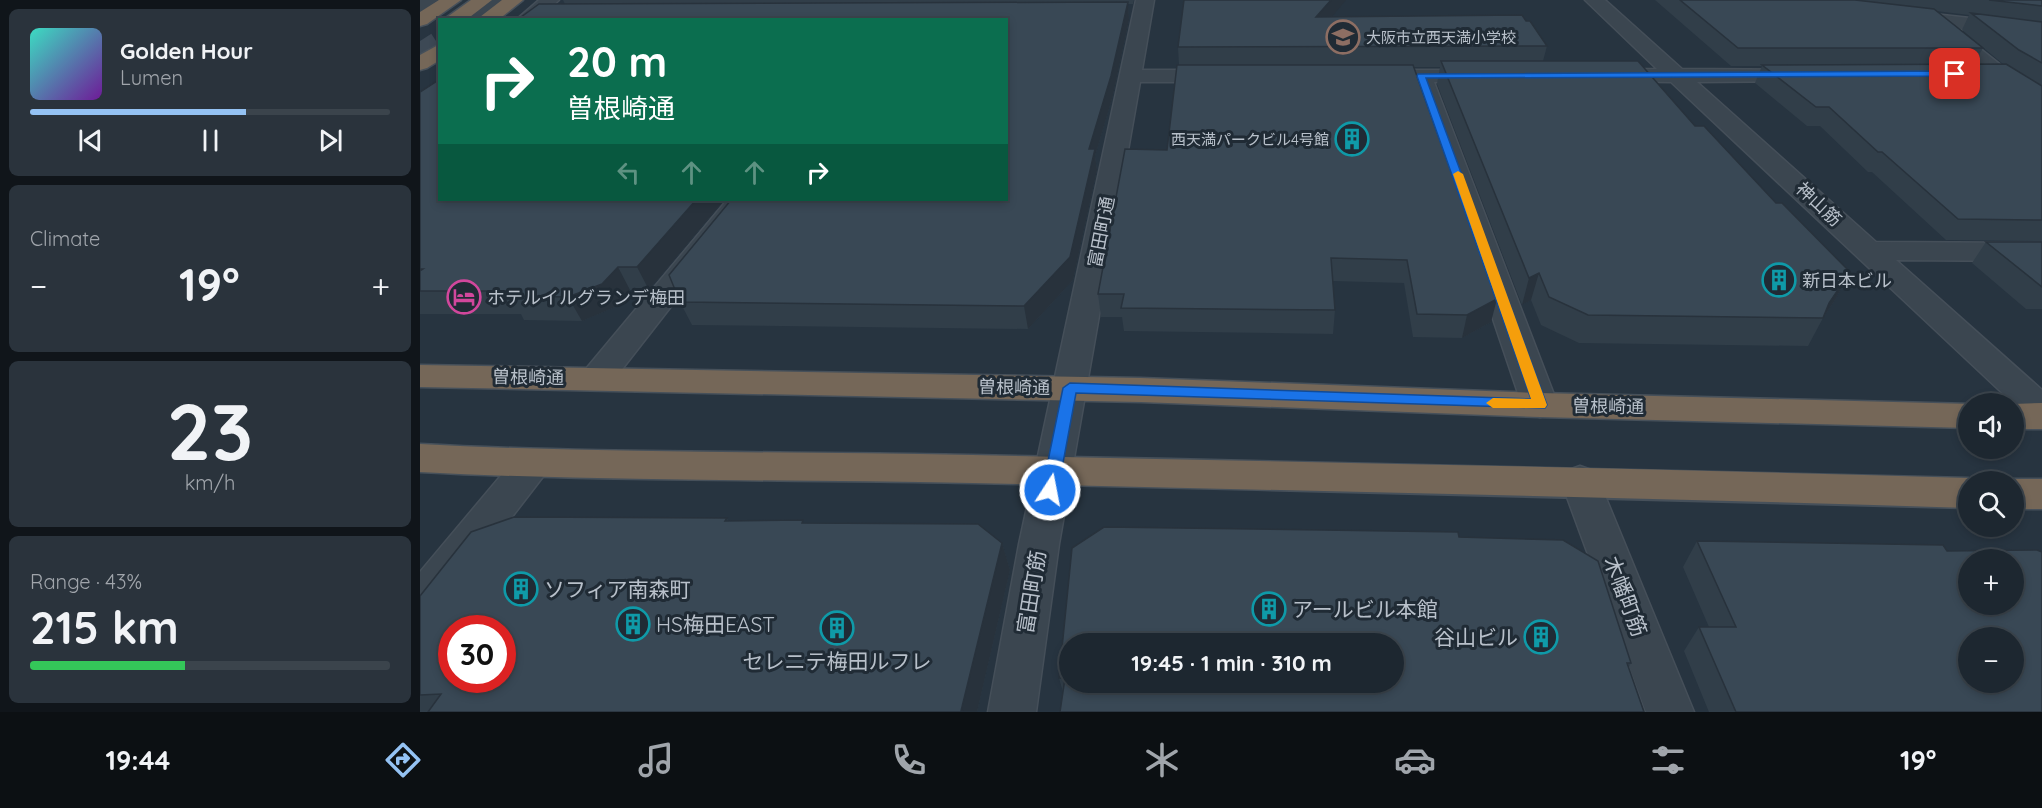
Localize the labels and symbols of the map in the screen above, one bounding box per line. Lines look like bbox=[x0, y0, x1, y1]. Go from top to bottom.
school or university icon: 大阪市立西天満小学校 bbox=[1325, 19, 1361, 55]
place label: 大阪市立西天満小学校 bbox=[1366, 28, 1516, 47]
pin bbox=[1929, 48, 1980, 99]
building icon: 西天満パークビル4号館 bbox=[1334, 121, 1370, 157]
place label: 西天満パークビル4号館 bbox=[1171, 130, 1329, 149]
street label: 神山筋 bbox=[1791, 177, 1847, 231]
street label: 富田町通 bbox=[1083, 194, 1119, 270]
building icon: 新日本ビル bbox=[1761, 262, 1797, 298]
place label: 新日本ビル bbox=[1802, 269, 1892, 292]
hotel icon: ホテルイルグランデ梅田 bbox=[446, 279, 482, 315]
place label: ホテルイルグランデ梅田 bbox=[487, 286, 685, 309]
street label: 曽根崎通 bbox=[492, 365, 564, 389]
street label: 曽根崎通 bbox=[978, 375, 1050, 399]
street label: 曽根崎通 bbox=[1572, 394, 1644, 418]
position arrow bbox=[1018, 458, 1082, 522]
street label: 富田町筋 bbox=[1012, 548, 1050, 636]
street label: 木幡町筋 bbox=[1599, 552, 1653, 640]
building icon: ソフィア南森町 bbox=[503, 571, 539, 607]
place label: ソフィア南森町 bbox=[544, 576, 691, 602]
building icon: アールビル本館 bbox=[1251, 591, 1287, 627]
place label: アールビル本館 bbox=[1292, 596, 1438, 622]
building icon: HS梅田EAST bbox=[615, 606, 651, 642]
building icon: セレニテ梅田ルフレ bbox=[819, 610, 855, 646]
place label: HS梅田EAST bbox=[656, 611, 775, 637]
speed limit sign: 30 bbox=[438, 615, 516, 693]
building icon: 谷山ビル bbox=[1523, 619, 1559, 655]
place label: 谷山ビル bbox=[1434, 624, 1518, 650]
place label: セレニテ梅田ルフレ bbox=[743, 648, 932, 674]

